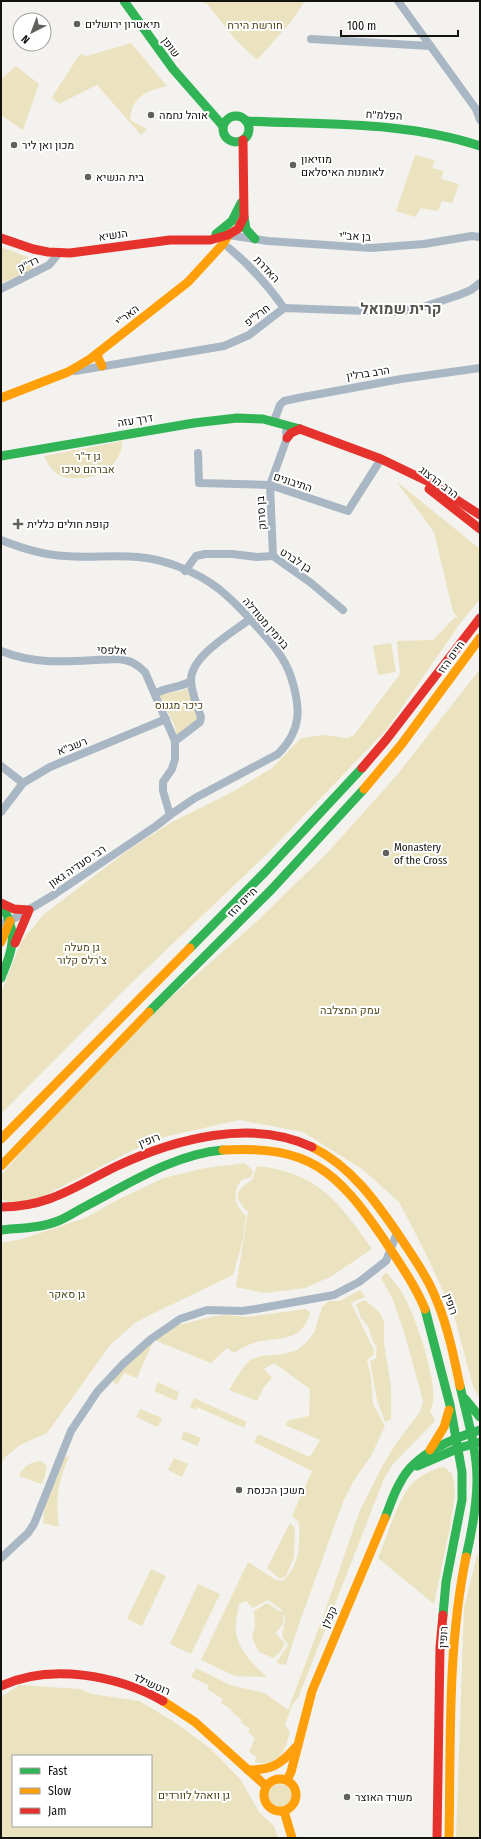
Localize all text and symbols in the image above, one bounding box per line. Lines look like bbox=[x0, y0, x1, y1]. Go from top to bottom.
north arrow bbox=[12, 12, 52, 52]
scale bar bbox=[341, 12, 458, 38]
place label: תיאטרון ירושלים bbox=[85, 18, 160, 31]
marker: תיאטרון ירושלים bbox=[72, 19, 82, 29]
park label: חורשת הירח bbox=[227, 19, 283, 32]
text: 100 m bbox=[347, 19, 376, 33]
text: N bbox=[19, 32, 32, 46]
street label: שופן bbox=[159, 35, 182, 60]
street label: הפלמ"ח bbox=[365, 108, 403, 123]
place label: אוהל נחמה bbox=[159, 109, 208, 122]
marker: אוהל נחמה bbox=[146, 110, 156, 120]
place label: מכון ואן ליר bbox=[22, 139, 74, 152]
marker: מכון ואן ליר bbox=[9, 140, 19, 150]
place label: מוזיאון לאומנות האיסלאם bbox=[301, 153, 385, 179]
marker: מוזיאון לאומנות האיסלאם bbox=[288, 160, 298, 170]
place label: בית הנשיא bbox=[96, 171, 144, 184]
marker: בית הנשיא bbox=[83, 172, 93, 182]
street label: הנשיא bbox=[98, 227, 129, 244]
street label: בן אב"י bbox=[339, 229, 371, 244]
street label: האדרת bbox=[251, 253, 282, 285]
street label: רד"ק bbox=[15, 254, 41, 275]
district label: קרית שמואל bbox=[361, 300, 441, 318]
street label: חרל"פ bbox=[242, 301, 273, 329]
street label: האר"י bbox=[113, 302, 142, 329]
street label: הרב ברלין bbox=[346, 364, 391, 383]
street label: דרך עזה bbox=[116, 411, 154, 430]
park label: גן ד"ר אברהם טיכו bbox=[61, 450, 115, 476]
street label: הרב הרצוג bbox=[417, 463, 461, 501]
street label: התיבונים bbox=[272, 470, 314, 495]
street label: בן סרוק bbox=[254, 495, 269, 530]
marker: קופת חולים כללית bbox=[12, 518, 24, 530]
place label: קופת חולים כללית bbox=[27, 518, 109, 531]
street label: בן לברט bbox=[277, 545, 314, 576]
street label: בנימין מטודלה bbox=[240, 595, 292, 652]
street label: חיים הזז bbox=[435, 638, 468, 676]
street label: אלפסי bbox=[97, 643, 127, 658]
park label: כיכר מגנוס bbox=[155, 699, 203, 712]
street label: רשב"א bbox=[55, 735, 89, 758]
place label: Monastery of the Cross bbox=[394, 841, 447, 867]
street label: רבי סעדיה גאון bbox=[46, 842, 108, 890]
marker: Monastery of the Cross bbox=[381, 848, 391, 858]
street label: חיים הזז bbox=[225, 885, 260, 920]
park label: גן מעלה צ'רלס קלור bbox=[57, 941, 107, 967]
park label: עמק המצלבה bbox=[320, 1004, 380, 1017]
street label: רופין bbox=[137, 1130, 162, 1150]
park label: גן סאקר bbox=[49, 1288, 85, 1301]
street label: רופין bbox=[441, 1292, 460, 1317]
place label: משכן הכנסת bbox=[247, 1484, 305, 1497]
marker: משכן הכנסת bbox=[234, 1485, 244, 1495]
street label: קפלן bbox=[319, 1604, 340, 1630]
street label: רופין bbox=[436, 1626, 451, 1648]
street label: רוטשילד bbox=[131, 1671, 172, 1698]
legend bbox=[12, 1755, 152, 1827]
text: Fast bbox=[48, 1764, 67, 1778]
text: Slow bbox=[48, 1784, 71, 1798]
park label: גן וואהל לוורדים bbox=[158, 1789, 230, 1802]
place label: משרד האוצר bbox=[355, 1791, 413, 1804]
marker: משרד האוצר bbox=[342, 1792, 352, 1802]
text: Jam bbox=[48, 1804, 66, 1818]

